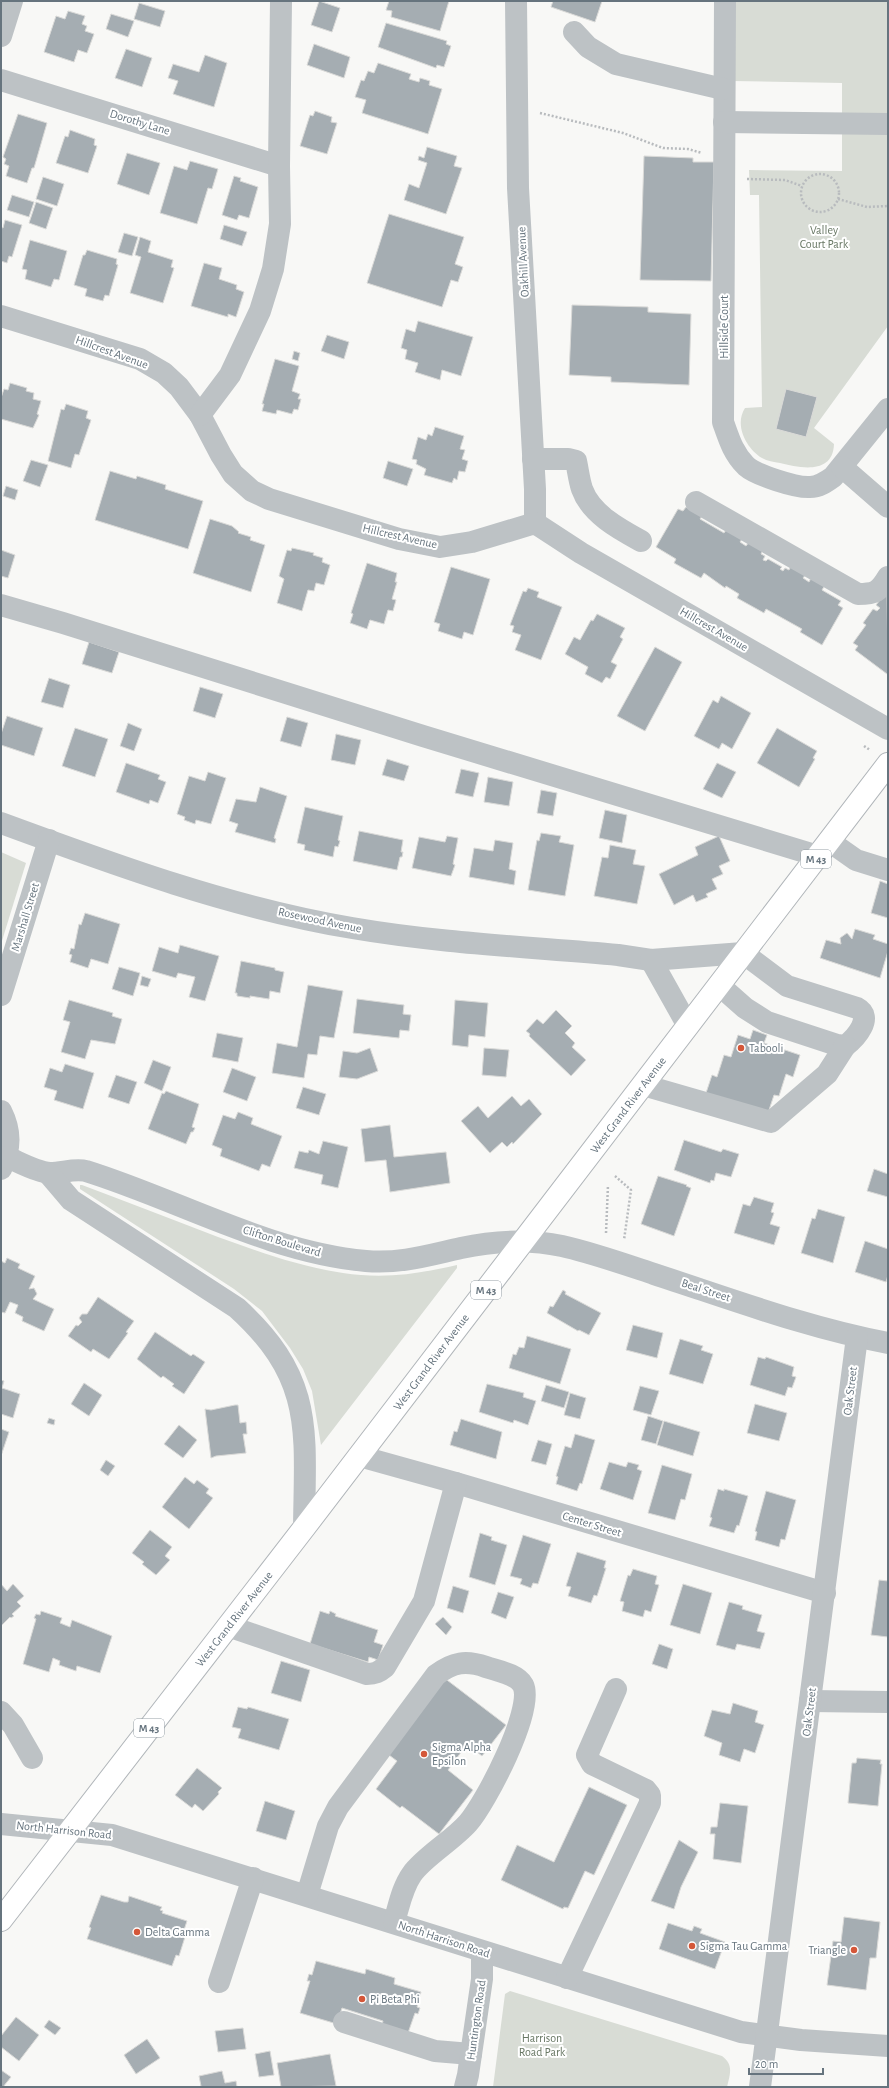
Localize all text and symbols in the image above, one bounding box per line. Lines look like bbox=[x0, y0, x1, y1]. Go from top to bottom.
street label: Dorothy Lane bbox=[108, 107, 172, 138]
park label: Valley Court Park bbox=[800, 224, 849, 250]
street label: Oakhill Avenue bbox=[515, 226, 531, 298]
street label: Hillside Court bbox=[718, 295, 730, 359]
street label: Hillcrest Avenue bbox=[74, 333, 150, 371]
street label: Hillcrest Avenue bbox=[362, 522, 438, 550]
street label: Hillcrest Avenue bbox=[678, 605, 750, 653]
road number: M 43 bbox=[801, 850, 831, 868]
street label: Marshall Street bbox=[9, 881, 41, 953]
street label: Rosewood Avenue bbox=[277, 905, 363, 935]
place label: Tabooli bbox=[749, 1042, 783, 1054]
marker: Tabooli bbox=[736, 1043, 746, 1053]
street label: West Grand River Avenue bbox=[588, 1055, 668, 1155]
street label: Clifton Boulevard bbox=[242, 1223, 322, 1259]
street label: Beal Street bbox=[680, 1276, 732, 1304]
road number: M 43 bbox=[471, 1281, 501, 1299]
street label: West Grand River Avenue bbox=[391, 1312, 471, 1412]
street label: Oak Street bbox=[841, 1366, 859, 1416]
street label: Center Street bbox=[561, 1509, 623, 1539]
street label: West Grand River Avenue bbox=[193, 1569, 275, 1669]
street label: Oak Street bbox=[800, 1687, 818, 1737]
road number: M 43 bbox=[134, 1719, 164, 1737]
place label: Sigma Alpha Epsilon bbox=[432, 1741, 492, 1767]
marker: Sigma Alpha Epsilon bbox=[419, 1749, 429, 1759]
street label: North Harrison Road bbox=[16, 1819, 112, 1841]
street label: North Harrison Road bbox=[397, 1918, 491, 1960]
place label: Delta Gamma bbox=[145, 1926, 210, 1938]
marker: Delta Gamma bbox=[132, 1927, 142, 1937]
place label: Sigma Tau Gamma bbox=[700, 1940, 788, 1952]
marker: Sigma Tau Gamma bbox=[687, 1941, 697, 1951]
place label: Triangle bbox=[808, 1944, 846, 1956]
marker: Triangle bbox=[849, 1945, 859, 1955]
street label: Huntington Road bbox=[464, 1979, 488, 2061]
place label: Pi Beta Phi bbox=[370, 1993, 420, 2005]
marker: Pi Beta Phi bbox=[357, 1994, 367, 2004]
park label: Harrison Road Park bbox=[519, 2032, 566, 2058]
scale bar bbox=[749, 2050, 823, 2076]
text: 20 m bbox=[755, 2058, 778, 2070]

